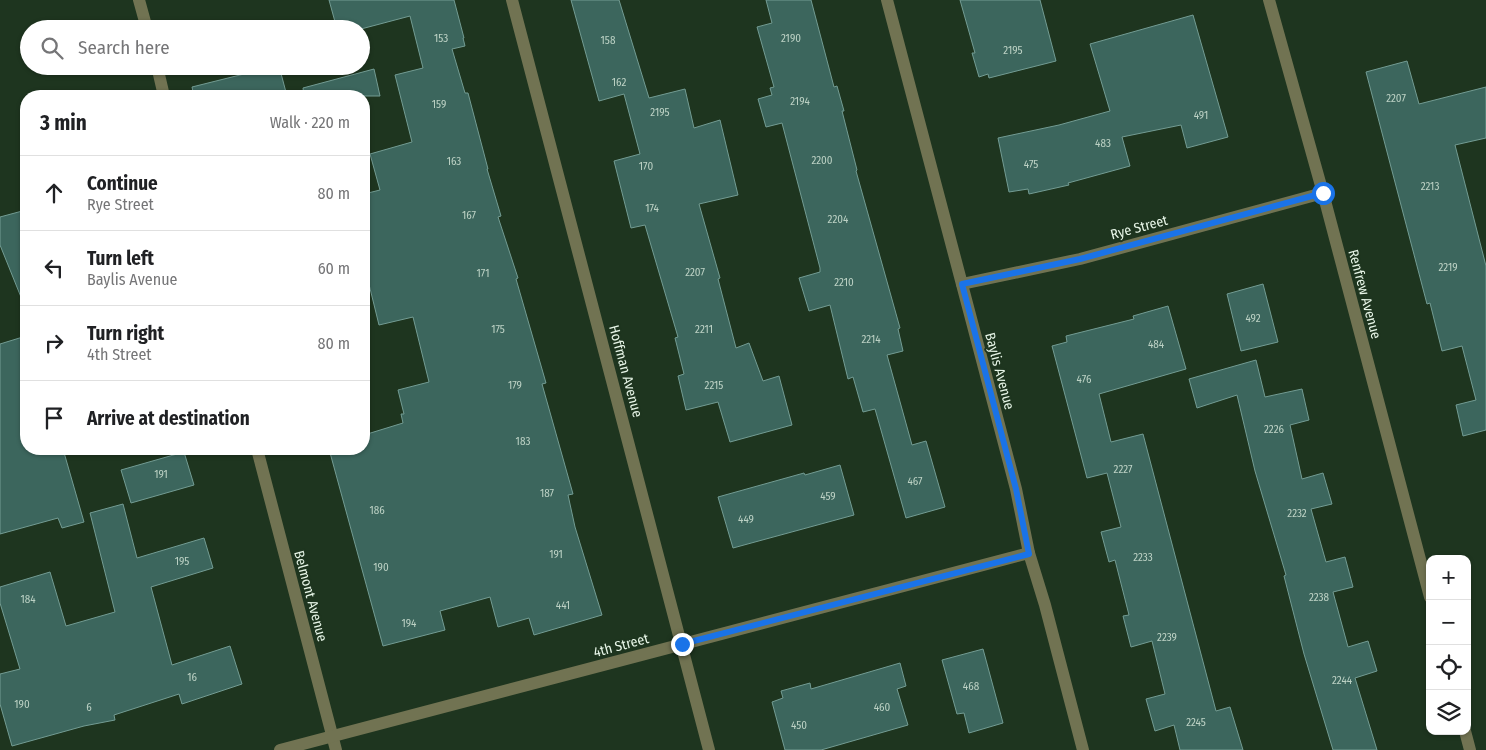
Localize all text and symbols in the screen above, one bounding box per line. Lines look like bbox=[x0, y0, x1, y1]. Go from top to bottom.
search box bbox=[20, 20, 370, 75]
house number: 153 bbox=[434, 32, 448, 45]
house number: 2190 bbox=[781, 32, 801, 45]
icon: search bbox=[38, 34, 66, 62]
house number: 158 bbox=[601, 34, 616, 47]
text: Search here bbox=[78, 36, 170, 59]
house number: 2195 bbox=[1003, 44, 1023, 57]
house number: 162 bbox=[612, 76, 626, 89]
house number: 2207 bbox=[1386, 92, 1406, 105]
house number: 2194 bbox=[790, 95, 810, 108]
house number: 159 bbox=[432, 98, 446, 111]
house number: 2195 bbox=[650, 106, 670, 119]
house number: 491 bbox=[1194, 109, 1208, 122]
text: 3 min bbox=[40, 110, 87, 136]
text: Walk · 220 m bbox=[270, 113, 350, 132]
house number: 483 bbox=[1095, 137, 1111, 150]
house number: 2200 bbox=[811, 154, 833, 167]
house number: 163 bbox=[447, 155, 461, 168]
house number: 475 bbox=[1024, 158, 1038, 171]
house number: 170 bbox=[639, 160, 653, 173]
text: Continue bbox=[87, 172, 158, 195]
icon: ahead bbox=[40, 179, 68, 207]
house number: 2213 bbox=[1421, 180, 1439, 193]
route start bbox=[1312, 182, 1335, 205]
text: 80 m bbox=[318, 184, 350, 203]
text: Rye Street bbox=[87, 195, 154, 214]
house number: 174 bbox=[645, 202, 660, 215]
house number: 167 bbox=[462, 209, 477, 222]
street label: Rye Street bbox=[1109, 212, 1170, 243]
house number: 2204 bbox=[828, 213, 849, 226]
text: Turn left bbox=[87, 247, 154, 270]
street label: Renfrew Avenue bbox=[1344, 248, 1385, 341]
icon: left bbox=[40, 254, 68, 282]
text: 60 m bbox=[318, 259, 350, 278]
house number: 2219 bbox=[1438, 261, 1458, 274]
house number: 2207 bbox=[685, 266, 705, 279]
house number: 171 bbox=[477, 267, 489, 280]
text: Baylis Avenue bbox=[87, 270, 177, 289]
house number: 2210 bbox=[834, 276, 854, 289]
house number: 492 bbox=[1245, 312, 1261, 325]
text: Turn right bbox=[87, 322, 164, 345]
house number: 175 bbox=[491, 323, 505, 336]
street label: Hoffman Avenue bbox=[605, 323, 646, 419]
house number: 2211 bbox=[695, 323, 713, 336]
icon: right bbox=[40, 329, 68, 357]
street label: Baylis Avenue bbox=[981, 331, 1018, 412]
house number: 2214 bbox=[861, 333, 881, 346]
text: 80 m bbox=[318, 334, 350, 353]
house number: 484 bbox=[1148, 338, 1165, 351]
text: 4th Street bbox=[87, 345, 152, 364]
house number: 476 bbox=[1077, 373, 1092, 386]
house number: 179 bbox=[508, 379, 522, 392]
house number: 2215 bbox=[705, 379, 723, 392]
icon: arrive bbox=[40, 404, 68, 432]
text: Arrive at destination bbox=[87, 407, 250, 430]
house number: 2226 bbox=[1264, 423, 1285, 436]
house number: 183 bbox=[516, 435, 530, 448]
house number: 2227 bbox=[1114, 463, 1133, 476]
house number: 191 bbox=[154, 468, 168, 481]
house number: 467 bbox=[907, 475, 923, 488]
house number: 187 bbox=[540, 487, 555, 500]
house number: 459 bbox=[820, 490, 836, 503]
house number: 186 bbox=[369, 504, 385, 517]
house number: 2232 bbox=[1287, 507, 1307, 520]
house number: 449 bbox=[738, 513, 754, 526]
house number: 191 bbox=[549, 548, 563, 561]
street label: Belmont Avenue bbox=[290, 549, 331, 644]
house number: 2233 bbox=[1133, 551, 1153, 564]
house number: 195 bbox=[175, 555, 189, 568]
map controls bbox=[1426, 555, 1471, 735]
button: + bbox=[1426, 555, 1471, 600]
house number: 190 bbox=[373, 561, 389, 574]
house number: 2238 bbox=[1309, 591, 1330, 604]
house number: 184 bbox=[20, 593, 36, 606]
house number: 441 bbox=[556, 599, 570, 612]
button: − bbox=[1426, 600, 1471, 645]
house number: 194 bbox=[402, 617, 417, 630]
street label: 4th Street bbox=[592, 630, 651, 661]
house number: 2239 bbox=[1157, 631, 1177, 644]
route end bbox=[671, 633, 694, 656]
button: locate bbox=[1426, 645, 1471, 690]
house number: 16 bbox=[187, 671, 197, 684]
house number: 2244 bbox=[1332, 674, 1353, 687]
house number: 468 bbox=[963, 680, 980, 693]
button: layers bbox=[1426, 690, 1471, 735]
house number: 190 bbox=[14, 698, 30, 711]
house number: 6 bbox=[86, 701, 92, 714]
house number: 460 bbox=[874, 701, 891, 714]
house number: 2245 bbox=[1186, 716, 1206, 729]
house number: 450 bbox=[791, 719, 807, 732]

